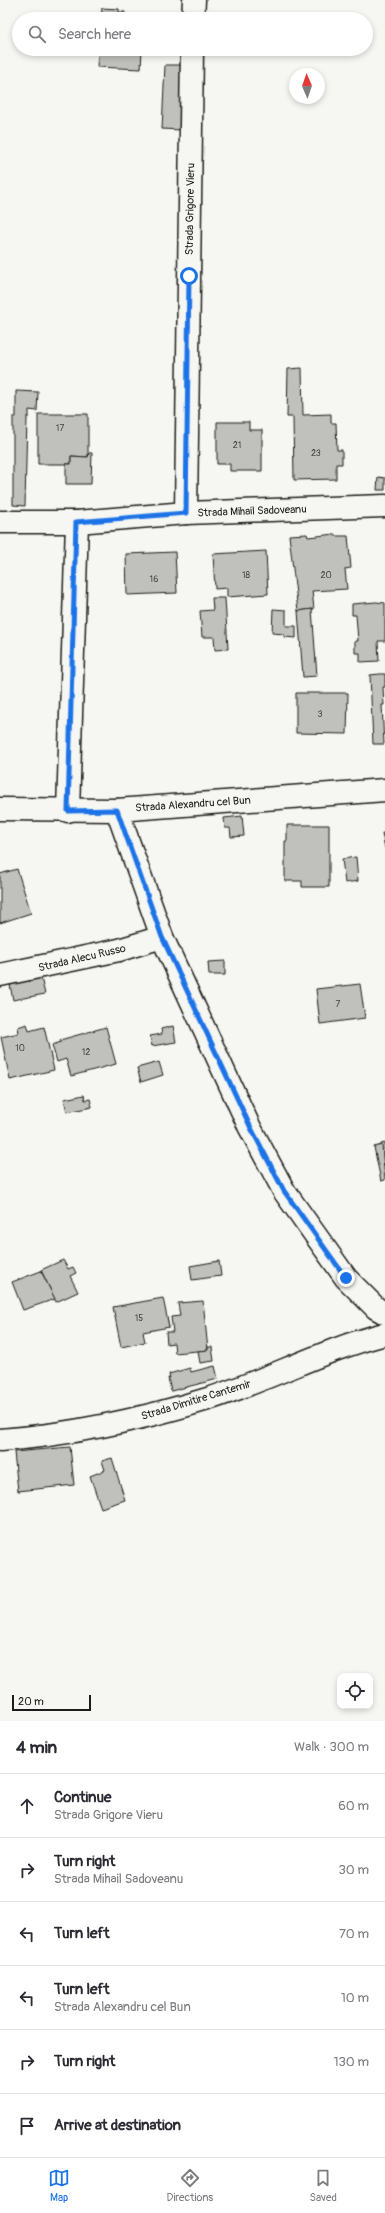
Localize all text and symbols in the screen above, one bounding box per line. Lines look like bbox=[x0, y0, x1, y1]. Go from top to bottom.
search box bbox=[12, 12, 373, 56]
icon: search bbox=[26, 23, 48, 45]
text: Search here bbox=[58, 25, 131, 44]
north arrow bbox=[289, 68, 325, 104]
street label: Strada Grigore Vieru bbox=[183, 163, 197, 255]
route start bbox=[180, 267, 198, 285]
house number: 17 bbox=[56, 423, 64, 434]
house number: 21 bbox=[233, 440, 241, 451]
house number: 23 bbox=[311, 448, 321, 459]
street label: Strada Mihail Sadoveanu bbox=[197, 503, 307, 519]
house number: 18 bbox=[242, 570, 250, 581]
house number: 20 bbox=[320, 570, 332, 581]
house number: 16 bbox=[150, 574, 158, 585]
house number: 3 bbox=[317, 709, 323, 720]
street label: Strada Alexandru cel Bun bbox=[135, 793, 251, 815]
street label: Strada Alecu Russo bbox=[37, 942, 127, 974]
house number: 7 bbox=[336, 999, 341, 1010]
house number: 10 bbox=[15, 1043, 25, 1054]
house number: 12 bbox=[82, 1047, 90, 1058]
route end bbox=[337, 1269, 355, 1287]
house number: 15 bbox=[135, 1313, 143, 1324]
street label: Strada Dimitire Cantemir bbox=[140, 1377, 253, 1423]
map controls bbox=[337, 1673, 373, 1709]
button: locate bbox=[337, 1673, 373, 1709]
scale bar bbox=[12, 1693, 91, 1712]
text: 20 m bbox=[18, 1695, 44, 1708]
text: 4 min bbox=[16, 1737, 57, 1758]
text: Walk · 300 m bbox=[294, 1739, 369, 1755]
text: Continue bbox=[54, 1788, 112, 1807]
icon: ahead bbox=[16, 1795, 38, 1817]
text: 60 m bbox=[338, 1798, 369, 1814]
text: Strada Grigore Vieru bbox=[54, 1807, 163, 1823]
text: Turn right bbox=[54, 1852, 115, 1871]
icon: right bbox=[16, 1859, 38, 1881]
text: 30 m bbox=[339, 1862, 369, 1878]
text: Strada Mihail Sadoveanu bbox=[54, 1871, 183, 1887]
icon: left bbox=[16, 1923, 38, 1945]
text: Turn left bbox=[54, 1924, 110, 1943]
text: 70 m bbox=[339, 1926, 369, 1942]
text: Turn left bbox=[54, 1980, 110, 1999]
icon: left bbox=[16, 1987, 38, 2009]
text: 10 m bbox=[341, 1990, 369, 2006]
text: Strada Alexandru cel Bun bbox=[54, 1999, 191, 2015]
icon: right bbox=[16, 2051, 38, 2073]
text: Turn right bbox=[54, 2052, 115, 2071]
text: 130 m bbox=[333, 2054, 369, 2070]
icon: arrive bbox=[16, 2115, 38, 2137]
text: Arrive at destination bbox=[54, 2116, 181, 2135]
tab: Map bbox=[48, 2167, 70, 2204]
tab: Directions bbox=[166, 2167, 213, 2204]
tab: Saved bbox=[310, 2167, 337, 2204]

